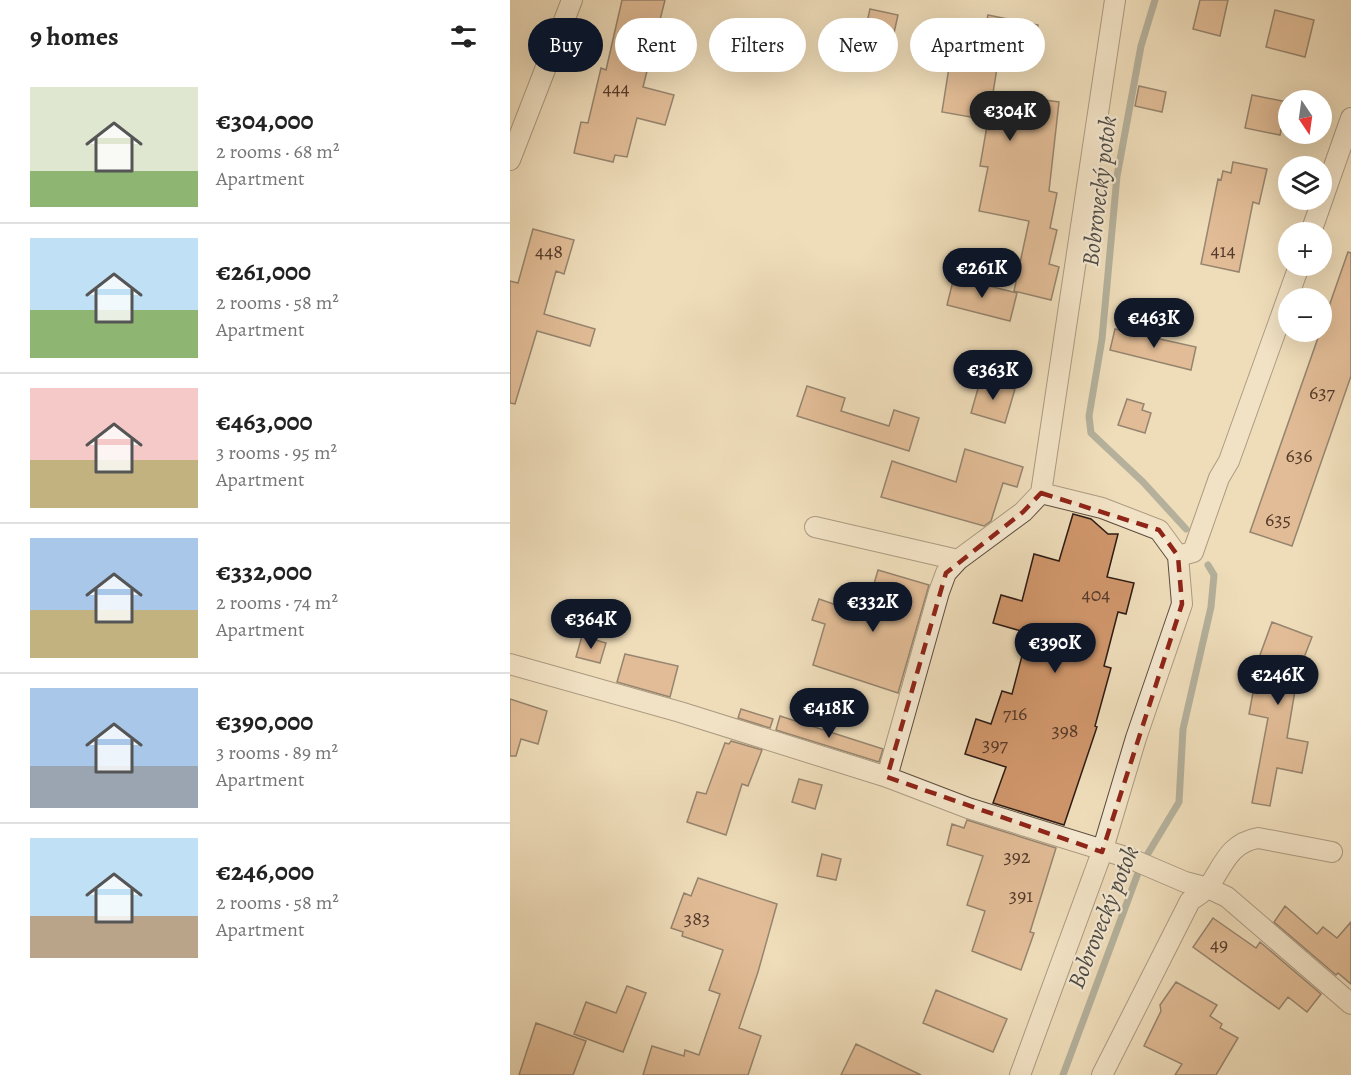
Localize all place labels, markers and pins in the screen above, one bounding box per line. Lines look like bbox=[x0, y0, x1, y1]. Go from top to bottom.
pin: €304K bbox=[968, 91, 1052, 142]
pin: €261K bbox=[940, 248, 1024, 299]
pin: €463K bbox=[1112, 298, 1196, 349]
pin: €363K bbox=[951, 350, 1035, 401]
pin: €332K bbox=[831, 582, 915, 633]
pin: €364K bbox=[549, 599, 633, 650]
pin: €390K bbox=[1013, 623, 1097, 674]
pin: €246K bbox=[1236, 655, 1320, 706]
pin: €418K bbox=[787, 688, 871, 739]

